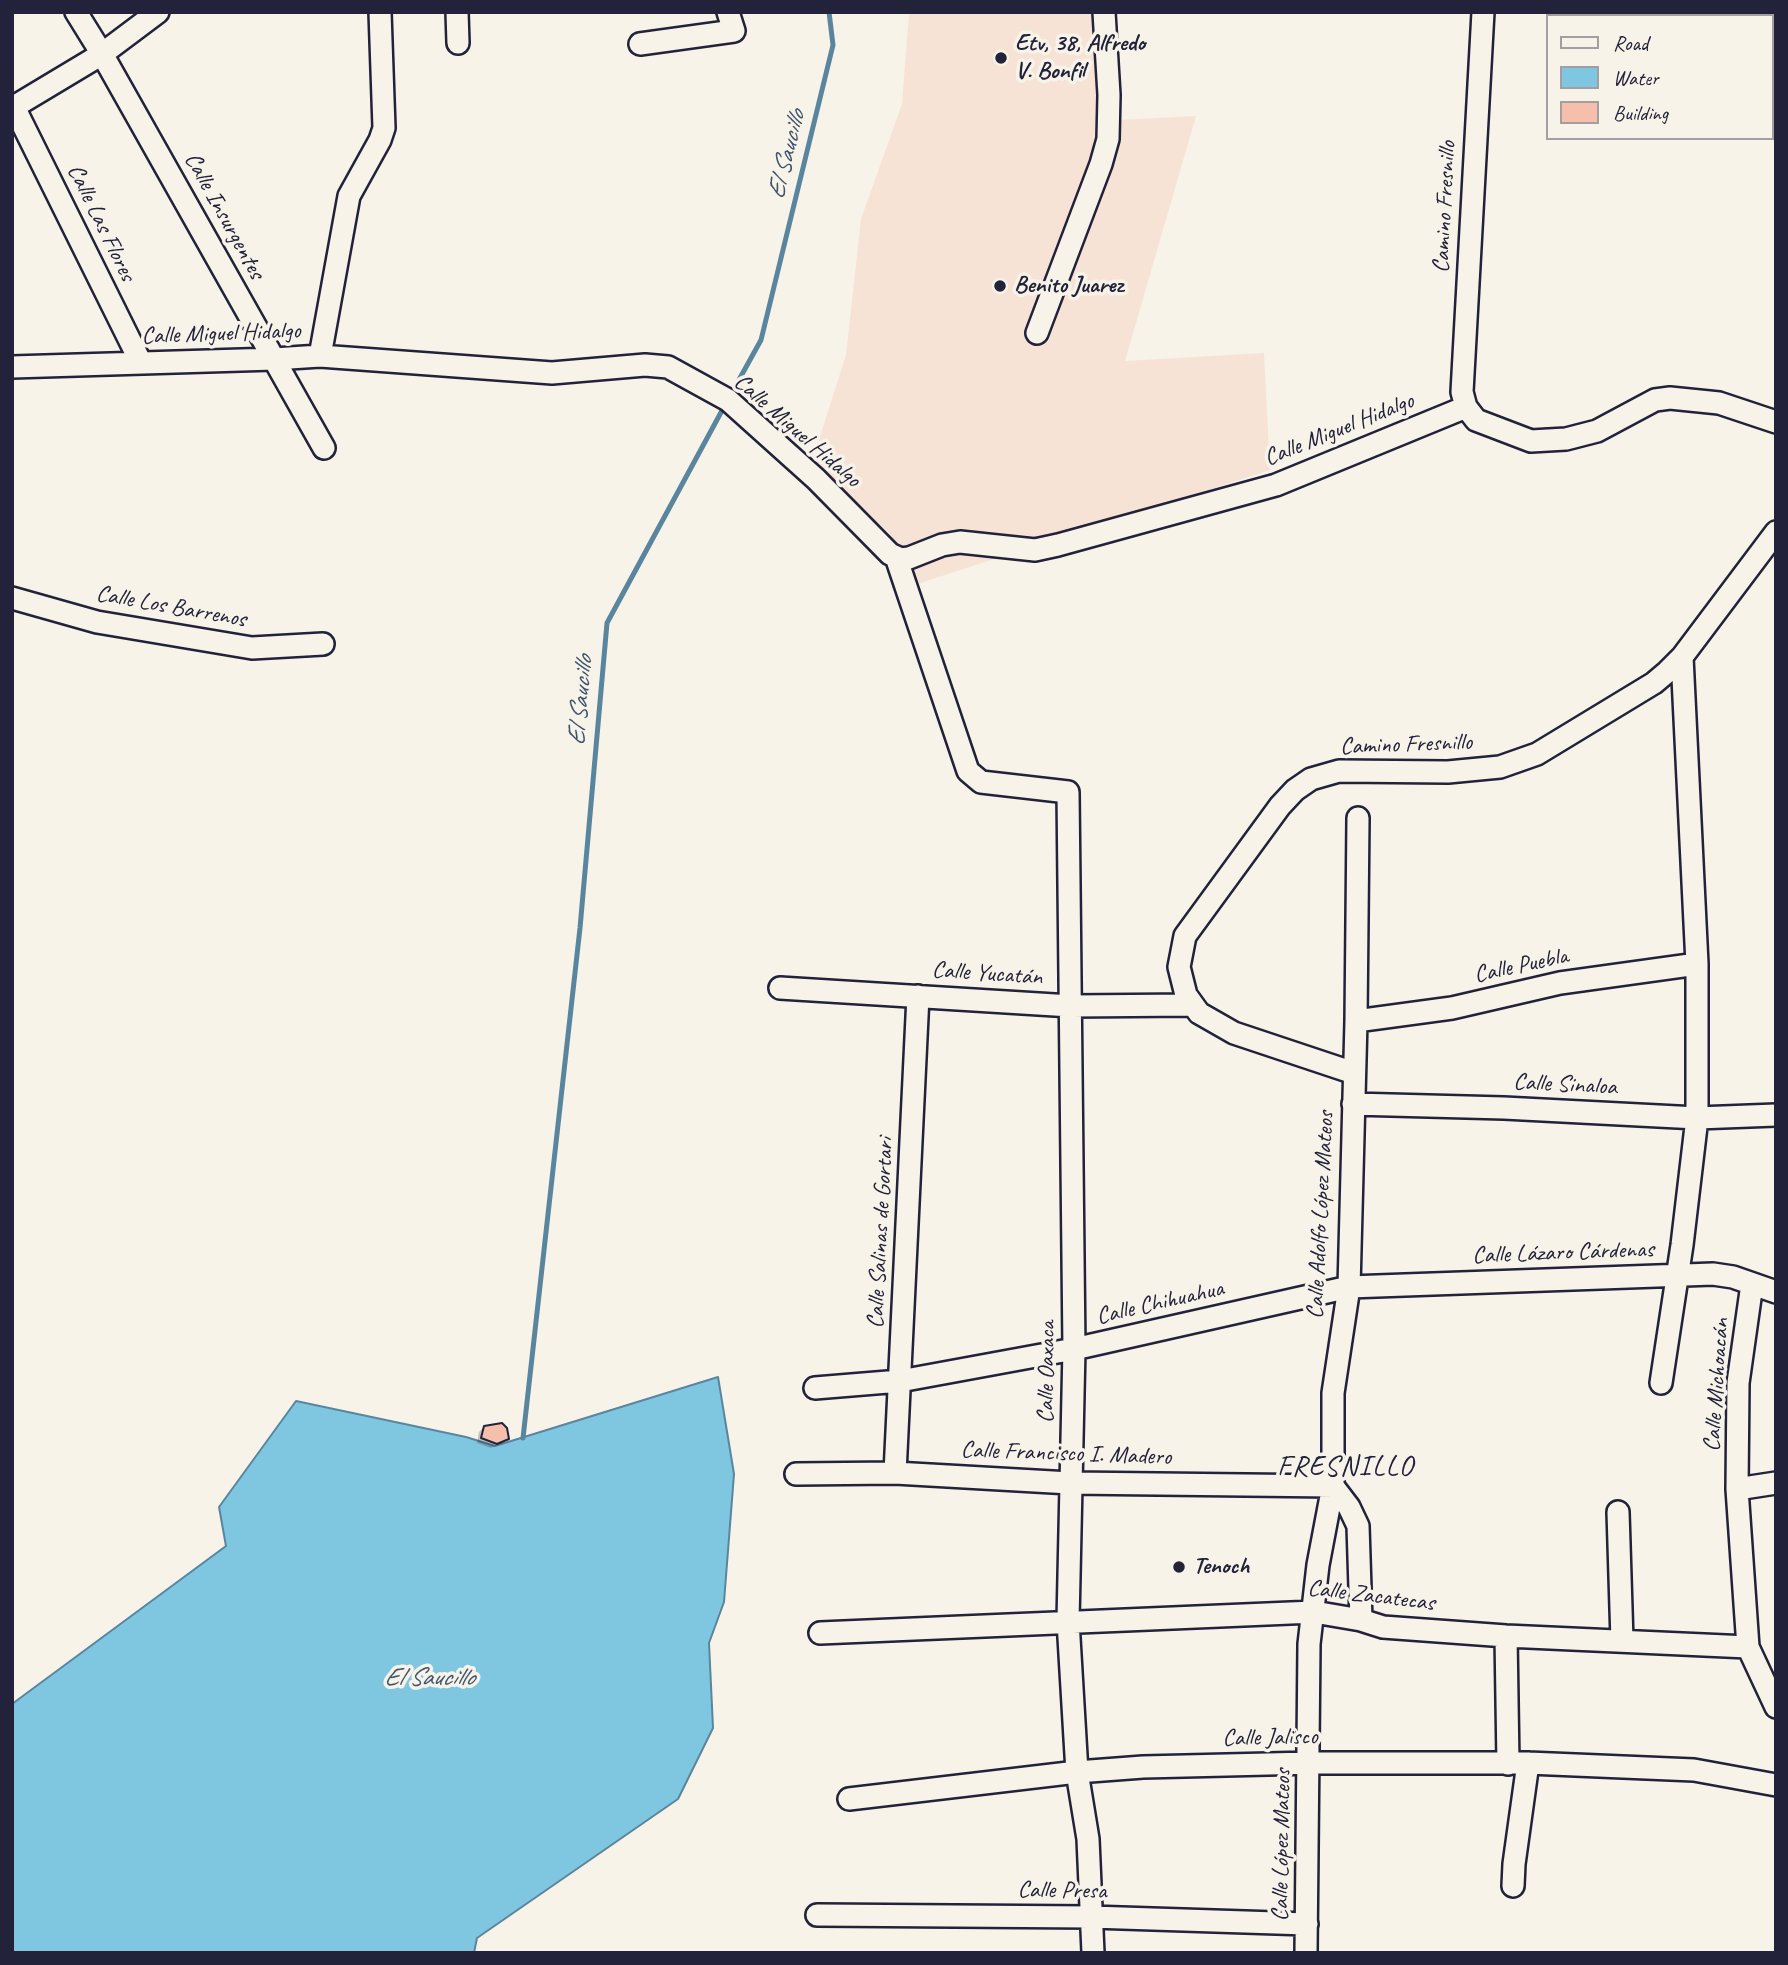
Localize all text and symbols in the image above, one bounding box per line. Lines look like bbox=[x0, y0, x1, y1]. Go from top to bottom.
legend bbox=[1546, 14, 1774, 140]
place label: Etv, 38, Alfredo V. Bonfil bbox=[1015, 30, 1145, 86]
text: Road bbox=[1613, 30, 1648, 56]
marker: Etv, 38, Alfredo V. Bonfil bbox=[993, 50, 1009, 66]
text: Water bbox=[1613, 65, 1659, 91]
text: Building bbox=[1613, 100, 1668, 126]
water label: El Saucillo bbox=[761, 108, 813, 202]
street label: Camino Fresnillo bbox=[1427, 140, 1463, 274]
street label: Calle Insurgentes bbox=[177, 148, 271, 284]
street label: Calle Las Flores bbox=[60, 160, 142, 286]
place label: Benito Juarez bbox=[1014, 272, 1123, 300]
marker: Benito Juarez bbox=[992, 278, 1008, 294]
street label: Calle Miguel Hidalgo bbox=[141, 317, 301, 351]
street label: Calle Miguel Hidalgo bbox=[728, 368, 866, 494]
street label: Calle Miguel Hidalgo bbox=[1260, 387, 1418, 473]
street label: Calle Los Barrenos bbox=[94, 580, 248, 634]
water label: El Saucillo bbox=[562, 655, 600, 747]
street label: Camino Fresnillo bbox=[1340, 728, 1472, 762]
street label: Calle Puebla bbox=[1472, 942, 1570, 990]
street label: Calle Yucatán bbox=[931, 956, 1043, 992]
street label: Calle Sinaloa bbox=[1513, 1068, 1617, 1102]
street label: Calle Adolfo López Mateos bbox=[1301, 1110, 1341, 1320]
street label: Calle Salinas de Gortari bbox=[862, 1137, 900, 1329]
street label: Calle Lázaro Cárdenas bbox=[1472, 1235, 1654, 1271]
street label: Calle Chihuahua bbox=[1094, 1274, 1226, 1332]
street label: Calle Michoacán bbox=[1698, 1317, 1736, 1453]
street label: Calle Oaxaca bbox=[1032, 1321, 1062, 1423]
street label: Calle Francisco I. Madero bbox=[960, 1436, 1172, 1472]
district label: FRESNILLO bbox=[1279, 1451, 1413, 1485]
place label: Tenoch bbox=[1193, 1553, 1249, 1581]
marker: Tenoch bbox=[1171, 1559, 1187, 1575]
street label: Calle Zacatecas bbox=[1306, 1574, 1436, 1618]
water label: El Saucillo bbox=[384, 1662, 474, 1694]
street label: Calle Jalisco bbox=[1222, 1723, 1318, 1753]
street label: Calle López Mateos bbox=[1266, 1768, 1298, 1922]
street label: Calle Presa bbox=[1017, 1876, 1107, 1906]

